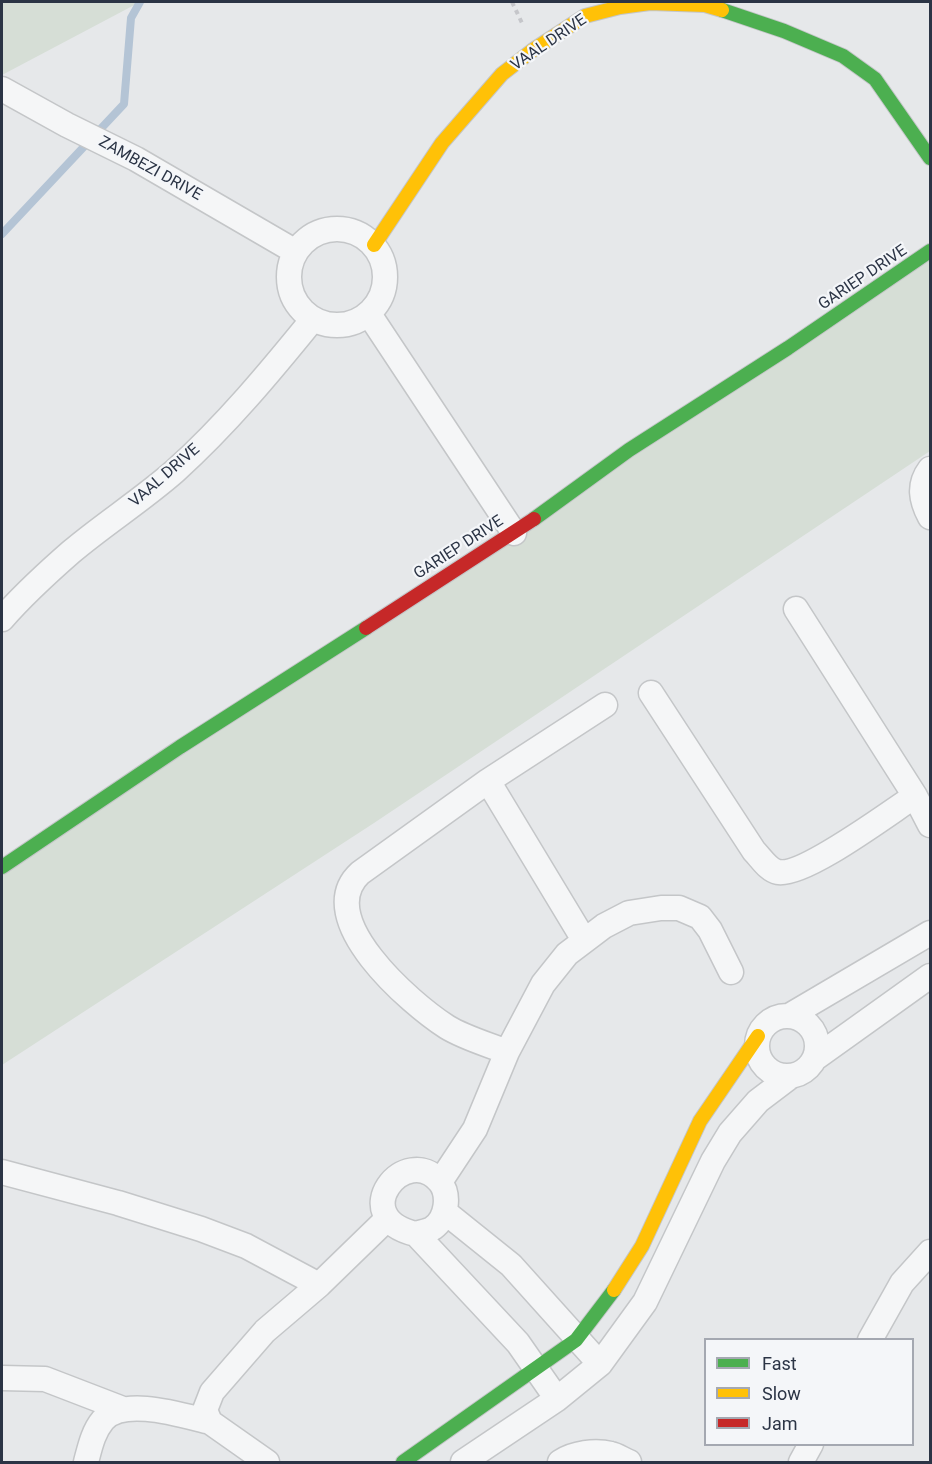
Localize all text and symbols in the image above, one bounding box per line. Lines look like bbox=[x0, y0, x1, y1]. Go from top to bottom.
street label: VAAL DRIVE bbox=[508, 11, 590, 75]
street label: ZAMBEZI DRIVE bbox=[95, 133, 205, 205]
street label: GARIEP DRIVE bbox=[815, 241, 911, 315]
street label: VAAL DRIVE bbox=[126, 440, 204, 512]
street label: GARIEP DRIVE bbox=[411, 512, 507, 584]
legend bbox=[704, 1338, 914, 1446]
text: Fast bbox=[762, 1353, 797, 1374]
text: Slow bbox=[762, 1383, 801, 1404]
text: Jam bbox=[762, 1413, 798, 1434]

